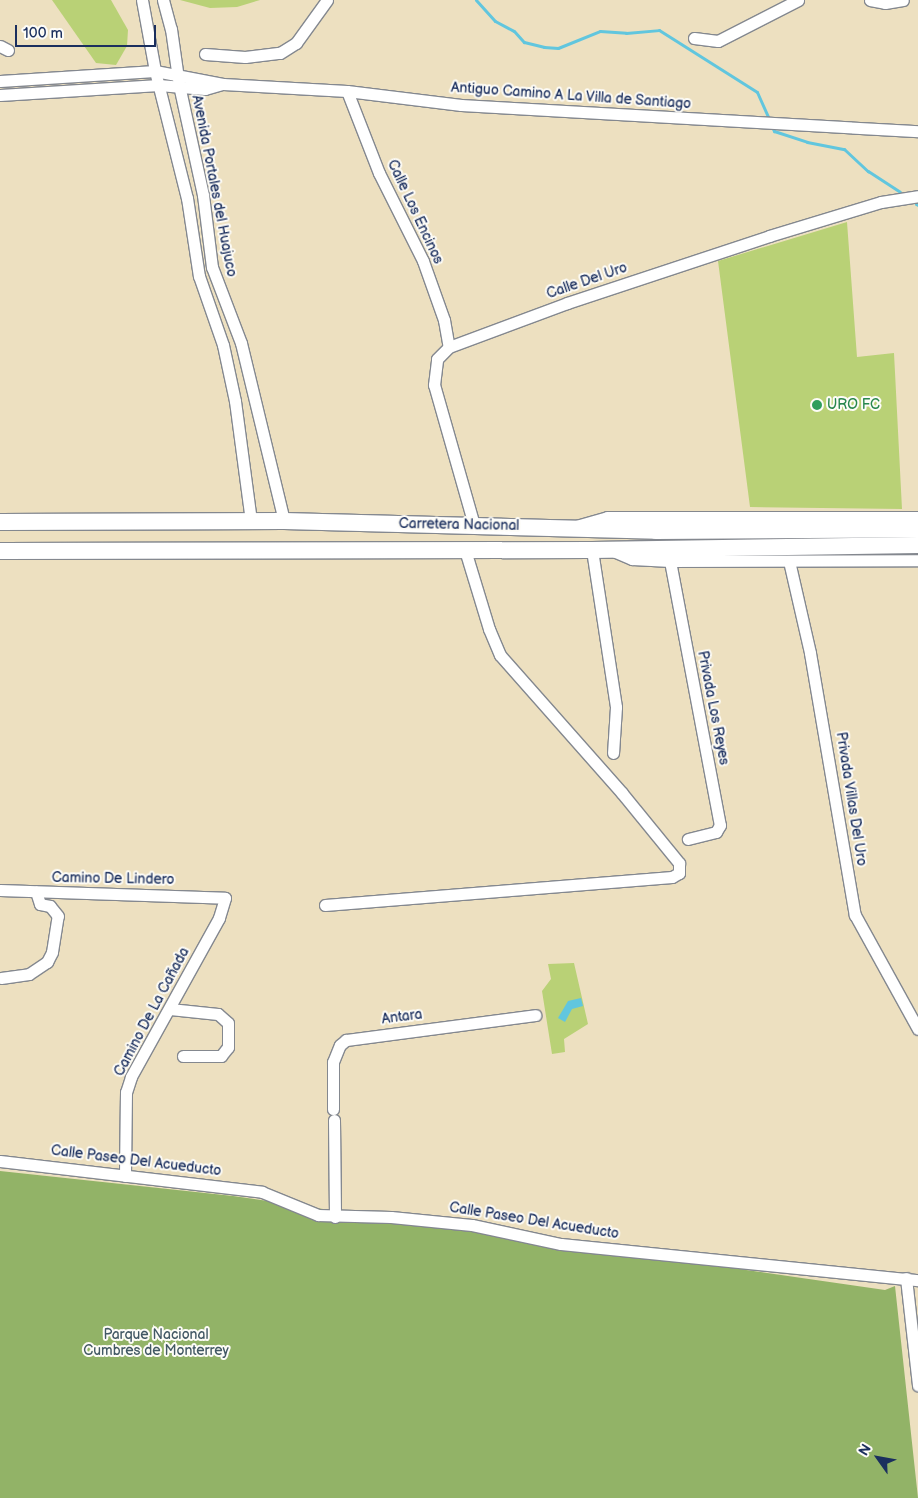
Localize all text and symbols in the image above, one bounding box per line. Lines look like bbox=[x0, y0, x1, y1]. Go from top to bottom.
scale bar bbox=[18, 15, 159, 47]
text: 100 m bbox=[23, 24, 63, 43]
street label: Antiguo Camino A La Villa de Santiago bbox=[450, 79, 692, 113]
street label: Avenida Portales del Huajuco bbox=[188, 94, 240, 278]
street label: Calle Los Encinos bbox=[384, 157, 446, 267]
street label: Calle Del Uro bbox=[544, 259, 630, 303]
place label: URO FC bbox=[827, 397, 880, 413]
marker: URO FC bbox=[811, 399, 823, 411]
street label: Carretera Nacional bbox=[398, 516, 520, 534]
street label: Privada Los Reyes bbox=[694, 649, 732, 767]
street label: Privada Villas Del Uro bbox=[832, 731, 870, 867]
street label: Camino De Lindero bbox=[52, 870, 174, 888]
street label: Camino De La Cañada bbox=[111, 945, 193, 1079]
street label: Antara bbox=[381, 1006, 423, 1028]
street label: Calle Paseo Del Acueducto bbox=[50, 1142, 222, 1180]
street label: Calle Paseo Del Acueducto bbox=[448, 1199, 620, 1243]
park label: Parque Nacional Cumbres de Monterrey bbox=[83, 1327, 229, 1360]
north arrow bbox=[853, 1433, 903, 1483]
text: N bbox=[855, 1441, 875, 1459]

